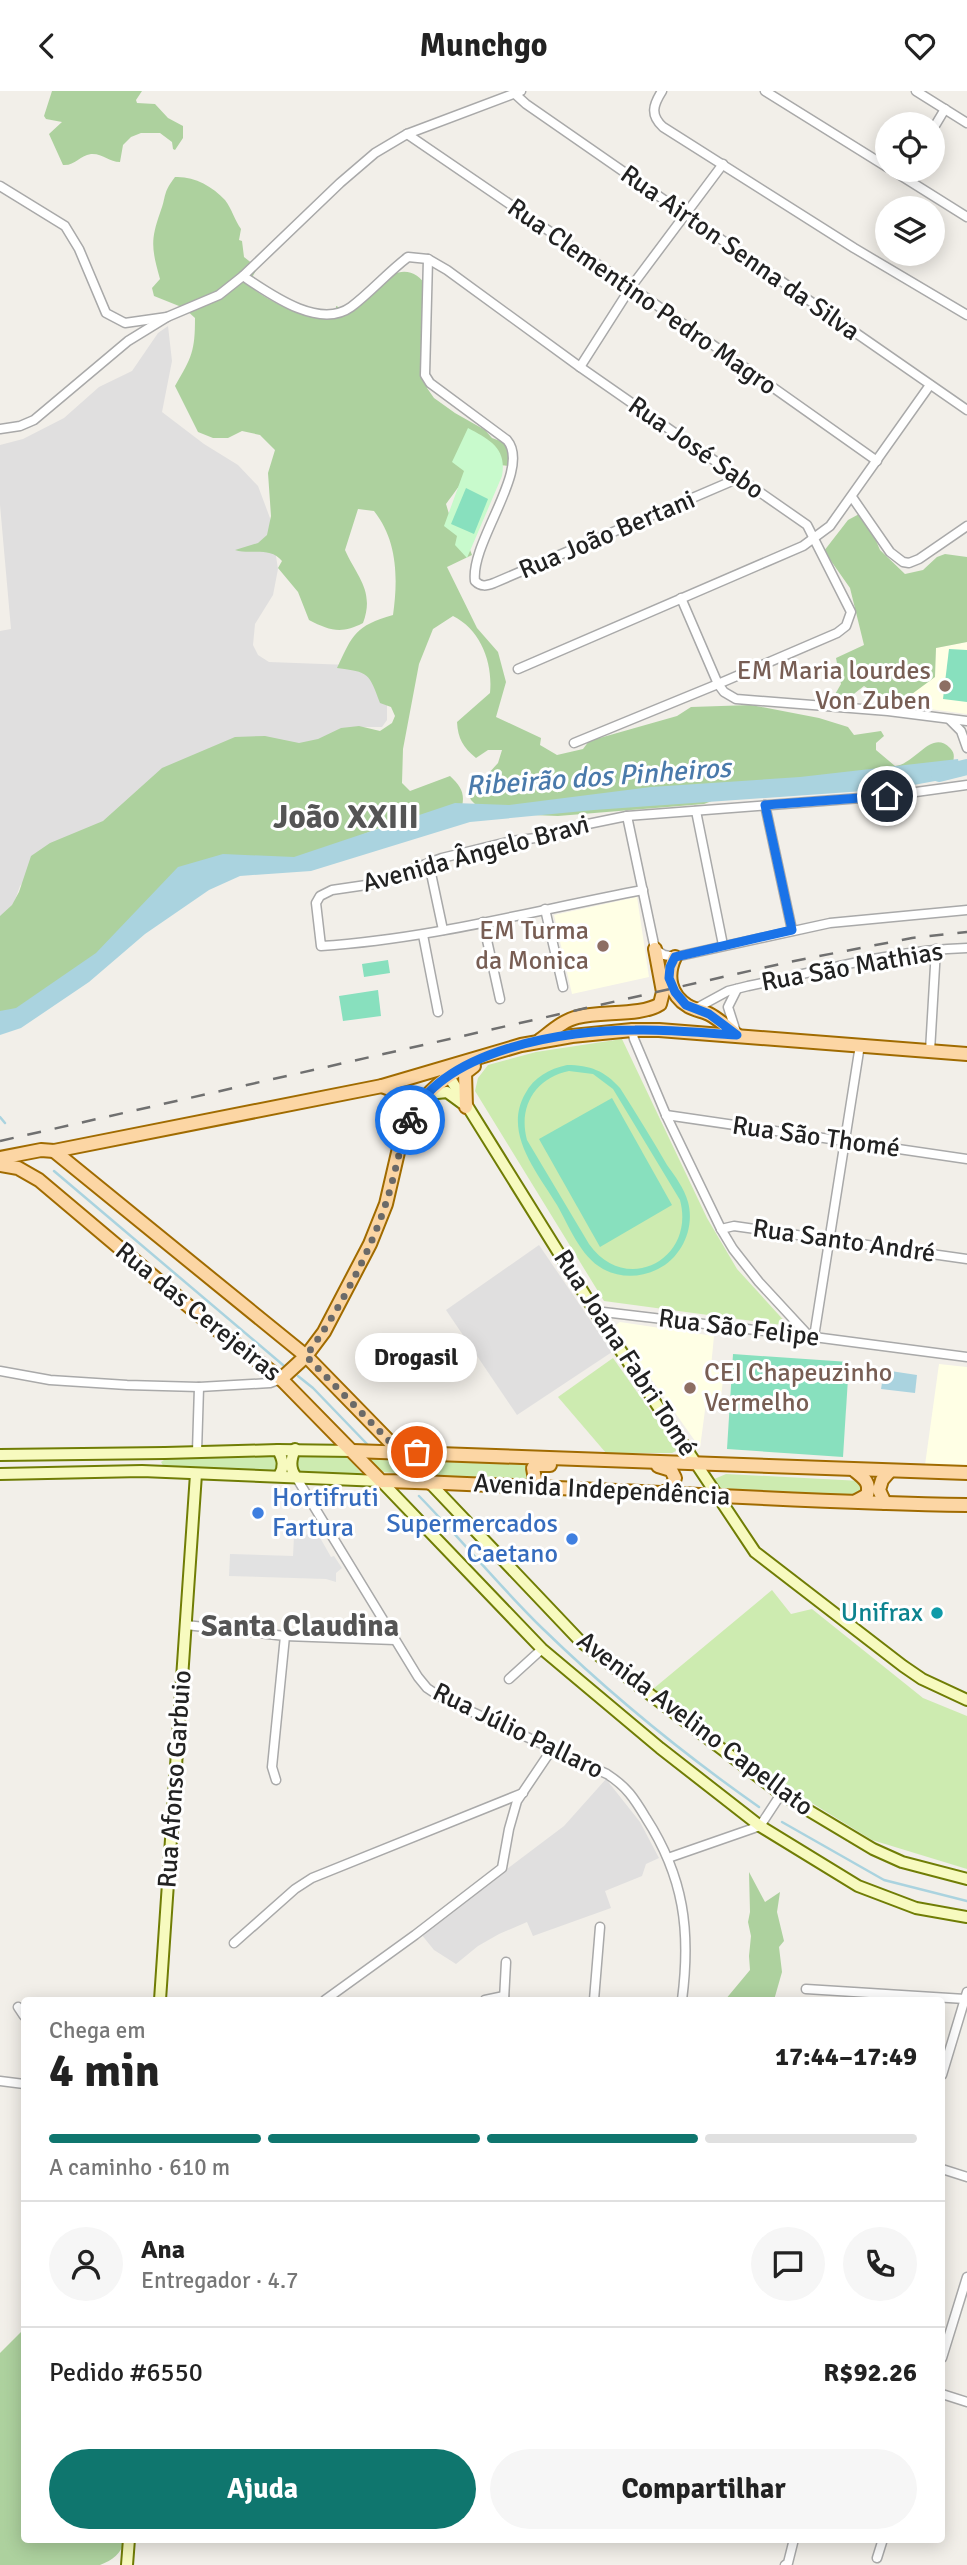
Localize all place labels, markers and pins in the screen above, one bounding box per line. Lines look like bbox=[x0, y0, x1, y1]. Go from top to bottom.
place label: EM Maria lourdes Von Zuben bbox=[737, 655, 931, 717]
marker: EM Maria lourdes Von Zuben bbox=[937, 678, 953, 694]
pin bbox=[857, 766, 917, 826]
place label: EM Turma da Monica bbox=[475, 915, 589, 977]
marker: EM Turma da Monica bbox=[595, 938, 611, 954]
callout: Drogasil bbox=[356, 1333, 478, 1382]
place label: CEI Chapeuzinho Vermelho bbox=[704, 1357, 892, 1419]
marker: CEI Chapeuzinho Vermelho bbox=[682, 1380, 698, 1396]
pin bbox=[387, 1422, 447, 1482]
place label: Hortifruti Fartura bbox=[272, 1482, 379, 1544]
marker: Hortifruti Fartura bbox=[250, 1505, 266, 1521]
place label: Supermercados Caetano bbox=[386, 1508, 558, 1570]
marker: Supermercados Caetano bbox=[564, 1531, 580, 1547]
place label: Unifrax bbox=[841, 1597, 923, 1629]
marker: Unifrax bbox=[929, 1605, 945, 1621]

